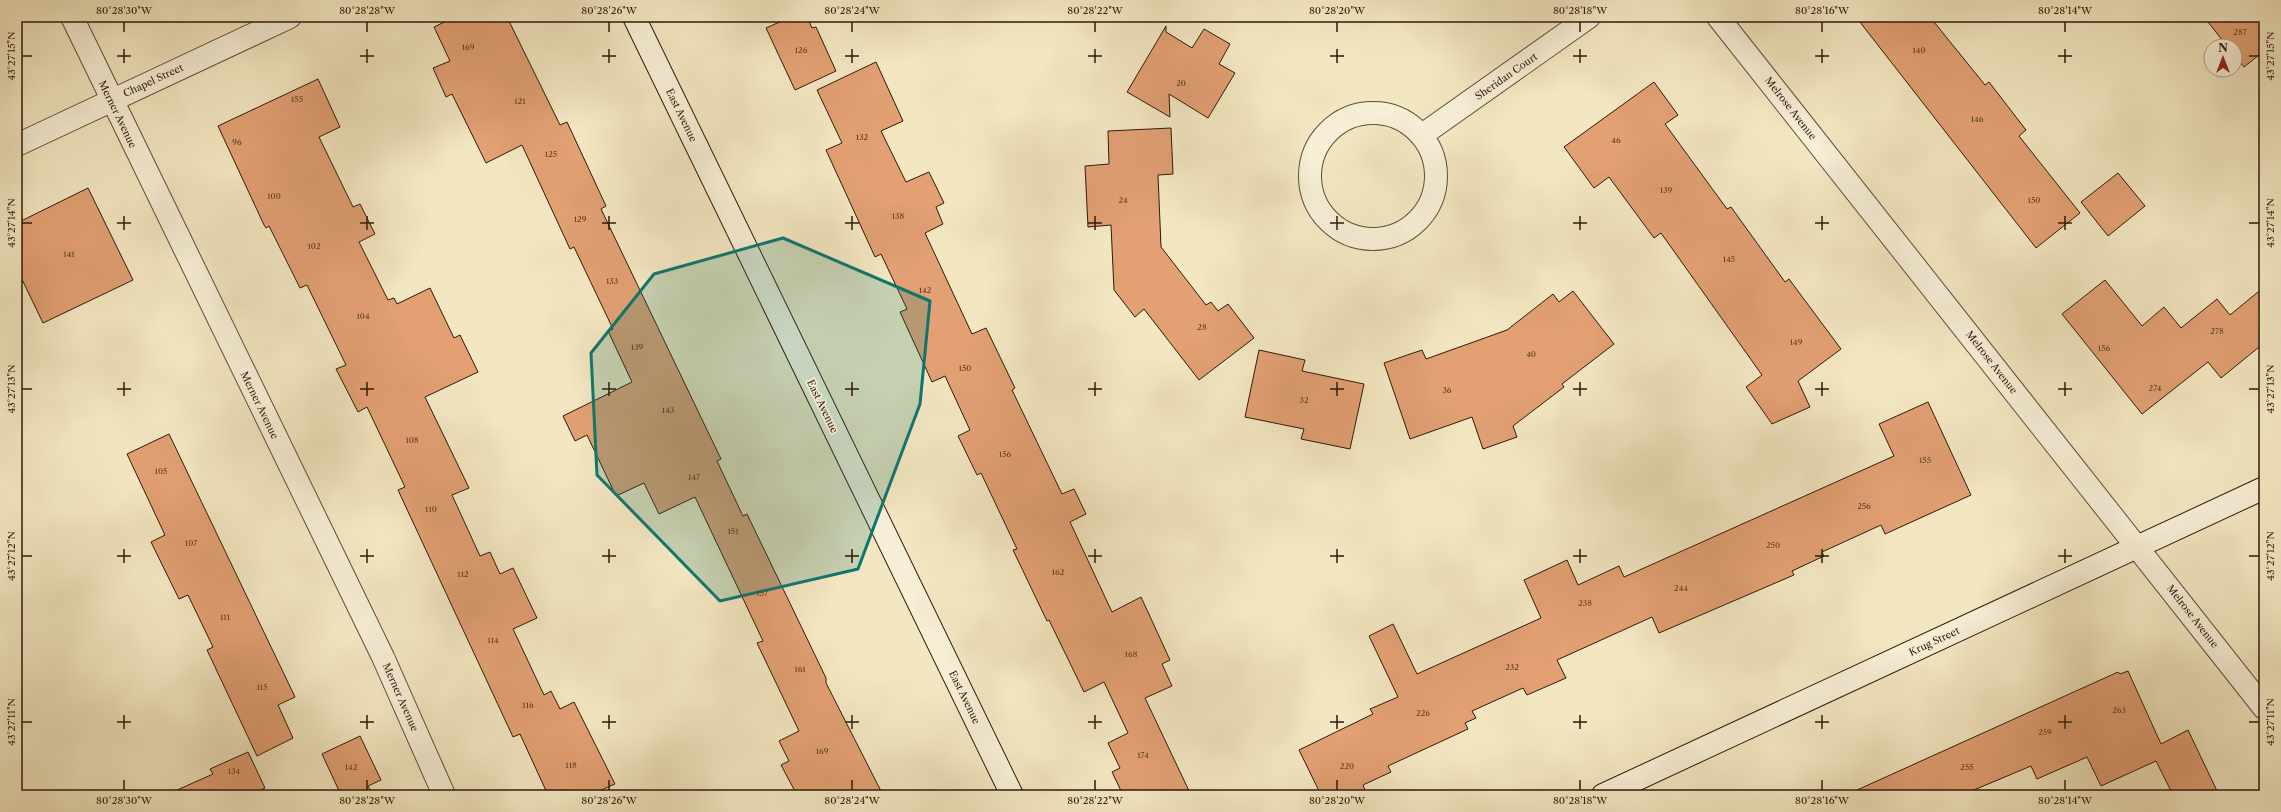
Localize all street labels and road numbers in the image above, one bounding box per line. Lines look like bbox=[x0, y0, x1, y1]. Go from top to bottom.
street label: Sheridan Court bbox=[1473, 50, 1540, 103]
street label: Chapel Street bbox=[121, 61, 186, 100]
street label: Melrose Avenue bbox=[1762, 74, 1819, 143]
street label: Merner Avenue bbox=[96, 78, 140, 150]
street label: East Avenue bbox=[663, 86, 700, 144]
street label: Melrose Avenue bbox=[1963, 328, 2020, 397]
street label: Merner Avenue bbox=[238, 369, 282, 441]
street label: East Avenue bbox=[804, 377, 841, 435]
street label: Melrose Avenue bbox=[2164, 582, 2221, 651]
street label: Krug Street bbox=[1907, 624, 1962, 659]
street label: Merner Avenue bbox=[380, 661, 422, 734]
street label: East Avenue bbox=[946, 668, 983, 726]

